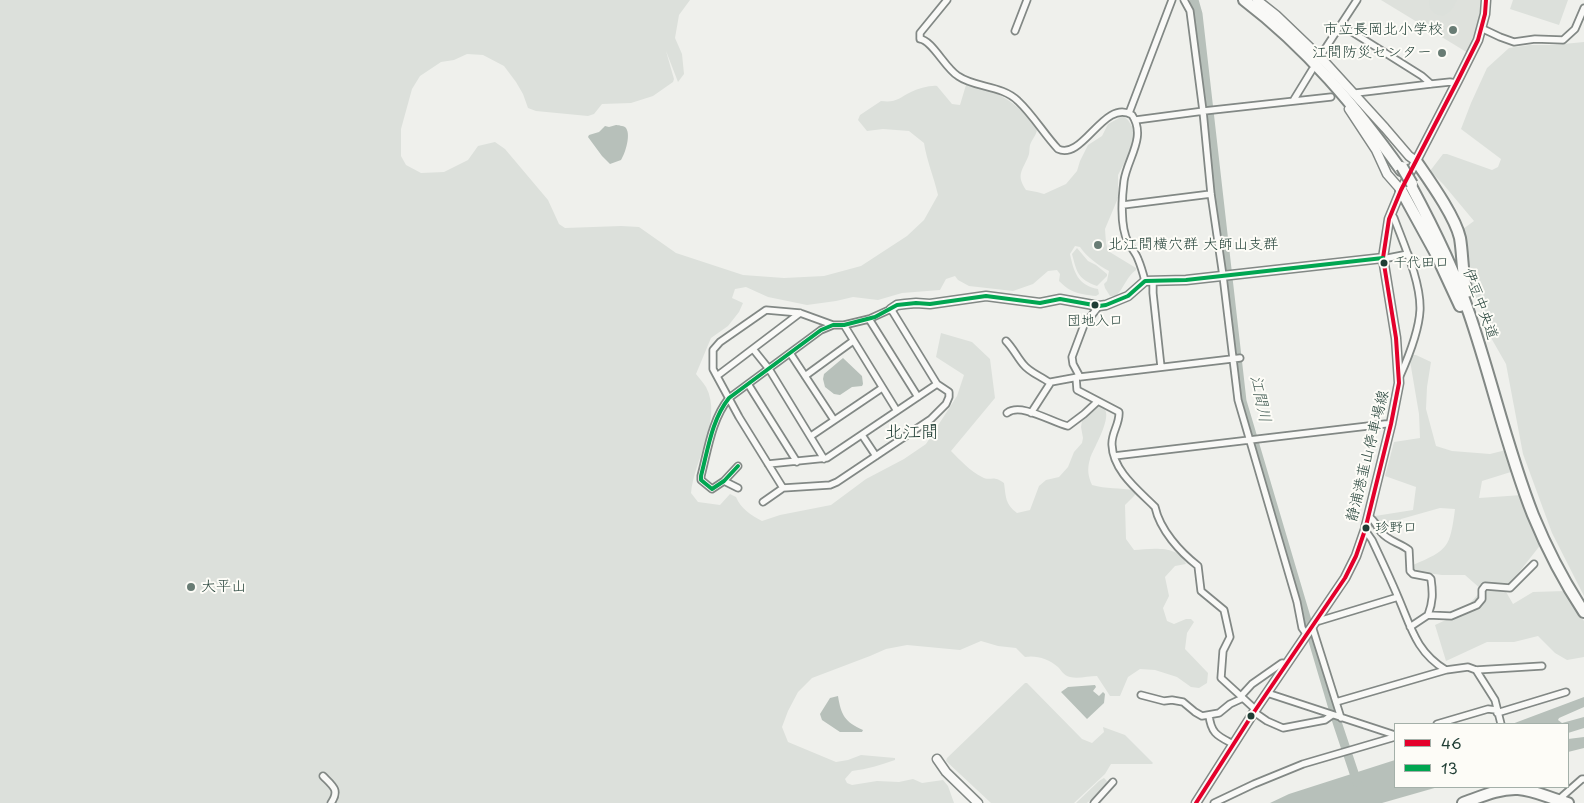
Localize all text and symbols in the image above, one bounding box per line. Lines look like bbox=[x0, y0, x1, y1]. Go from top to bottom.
place label: 市立長岡北小学校 bbox=[1323, 21, 1443, 39]
marker: 市立長岡北小学校 bbox=[1447, 24, 1459, 36]
place label: 江間防災センター bbox=[1312, 44, 1432, 62]
marker: 江間防災センター bbox=[1436, 47, 1448, 59]
place label: 北江間横穴群 大師山支群 bbox=[1108, 236, 1278, 254]
marker: 北江間横穴群 大師山支群 bbox=[1092, 239, 1104, 251]
place label: 千代田口 bbox=[1393, 255, 1449, 271]
marker: 千代田口 bbox=[1379, 258, 1389, 268]
street label: 伊豆中央道 bbox=[1459, 266, 1501, 342]
marker: 団地入口 bbox=[1090, 300, 1100, 310]
place label: 団地入口 bbox=[1067, 313, 1123, 329]
water label: 江間川 bbox=[1246, 374, 1274, 424]
street label: 静浦港韮山停車場線 bbox=[1343, 388, 1393, 524]
district label: 北江間 bbox=[885, 422, 939, 444]
place label: 珍野口 bbox=[1375, 520, 1417, 536]
marker: 珍野口 bbox=[1361, 523, 1371, 533]
place label: 大平山 bbox=[201, 578, 246, 596]
marker: 大平山 bbox=[185, 581, 197, 593]
unlabelled marker bbox=[1246, 711, 1256, 721]
legend bbox=[1394, 723, 1569, 788]
text: 46 bbox=[1441, 731, 1461, 754]
text: 13 bbox=[1441, 756, 1458, 779]

